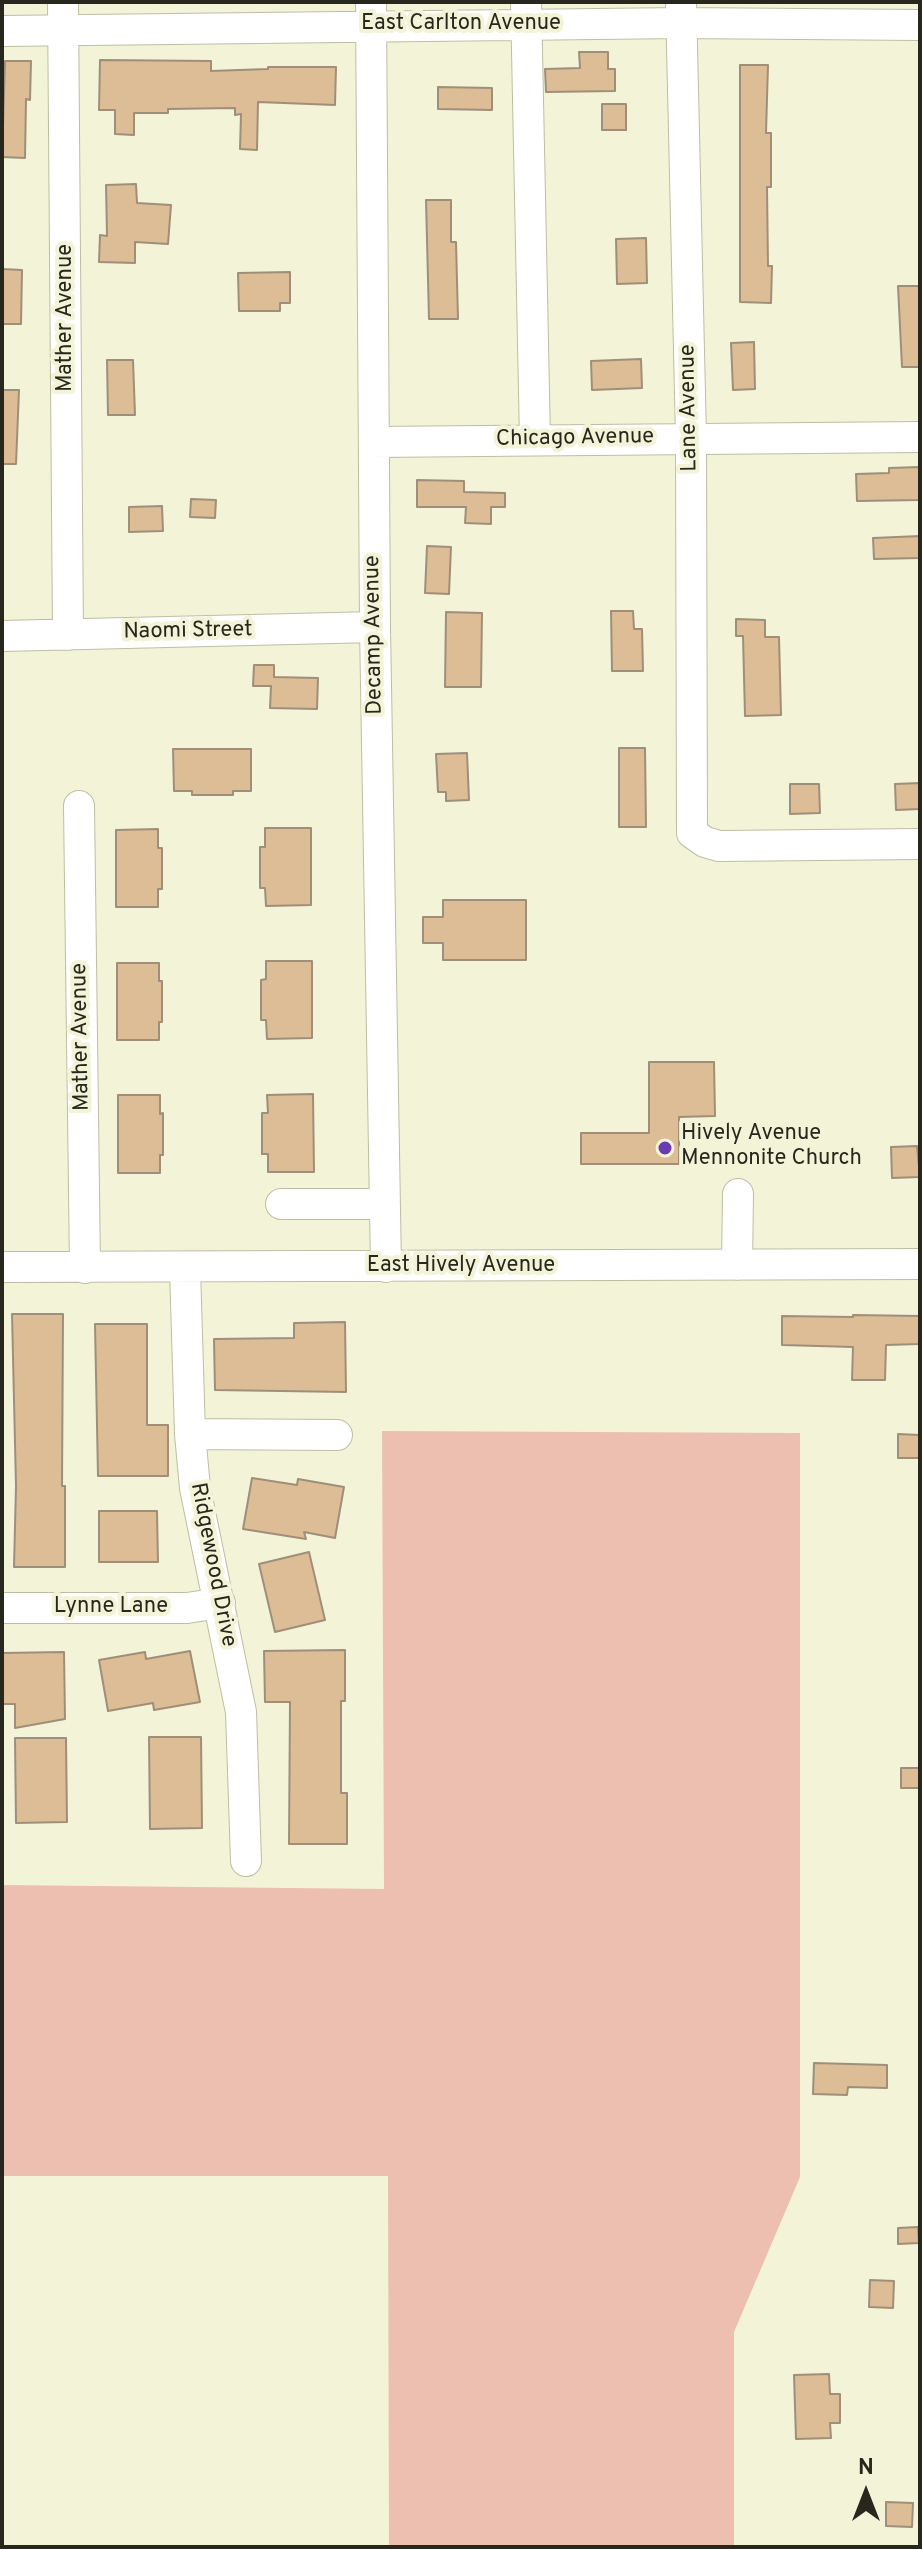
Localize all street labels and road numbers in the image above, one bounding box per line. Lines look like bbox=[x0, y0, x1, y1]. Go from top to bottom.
street label: East Carlton Avenue bbox=[361, 12, 561, 38]
street label: Mather Avenue bbox=[54, 244, 80, 392]
street label: Lane Avenue bbox=[676, 344, 704, 472]
street label: Chicago Avenue bbox=[496, 424, 654, 454]
street label: Decamp Avenue bbox=[360, 555, 390, 715]
street label: Naomi Street bbox=[123, 618, 253, 646]
street label: Mather Avenue bbox=[68, 963, 96, 1111]
street label: East Hively Avenue bbox=[367, 1254, 555, 1280]
street label: Ridgewood Drive bbox=[183, 1481, 241, 1649]
street label: Lynne Lane bbox=[54, 1595, 168, 1621]

